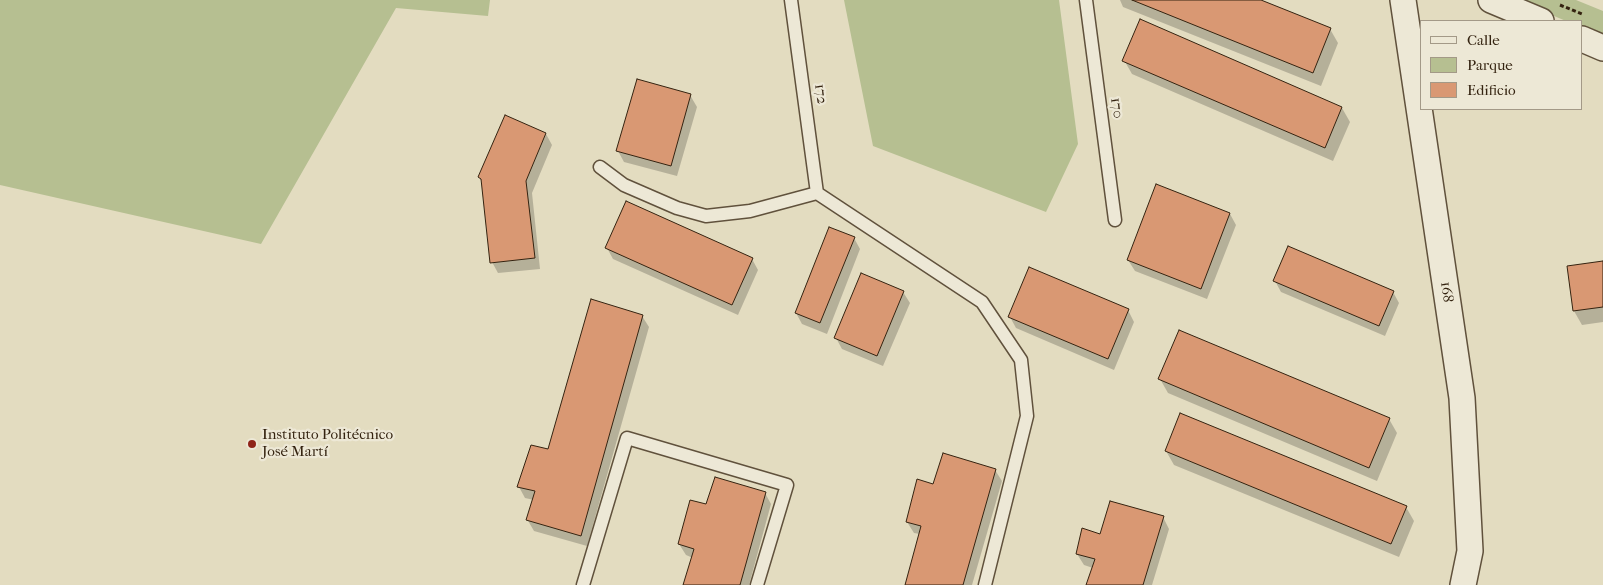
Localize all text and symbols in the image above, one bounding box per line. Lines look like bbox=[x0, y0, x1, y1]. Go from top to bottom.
legend bbox=[1420, 20, 1583, 110]
text: Calle bbox=[1467, 31, 1500, 49]
text: Parque bbox=[1467, 56, 1513, 74]
text: Edificio bbox=[1467, 81, 1516, 99]
street label: 172 bbox=[810, 83, 830, 105]
street label: 170 bbox=[1106, 96, 1126, 120]
street label: 168 bbox=[1436, 280, 1456, 304]
place label: Instituto Politécnico José Martí bbox=[262, 426, 393, 461]
marker: Instituto Politécnico José Martí bbox=[246, 438, 258, 450]

